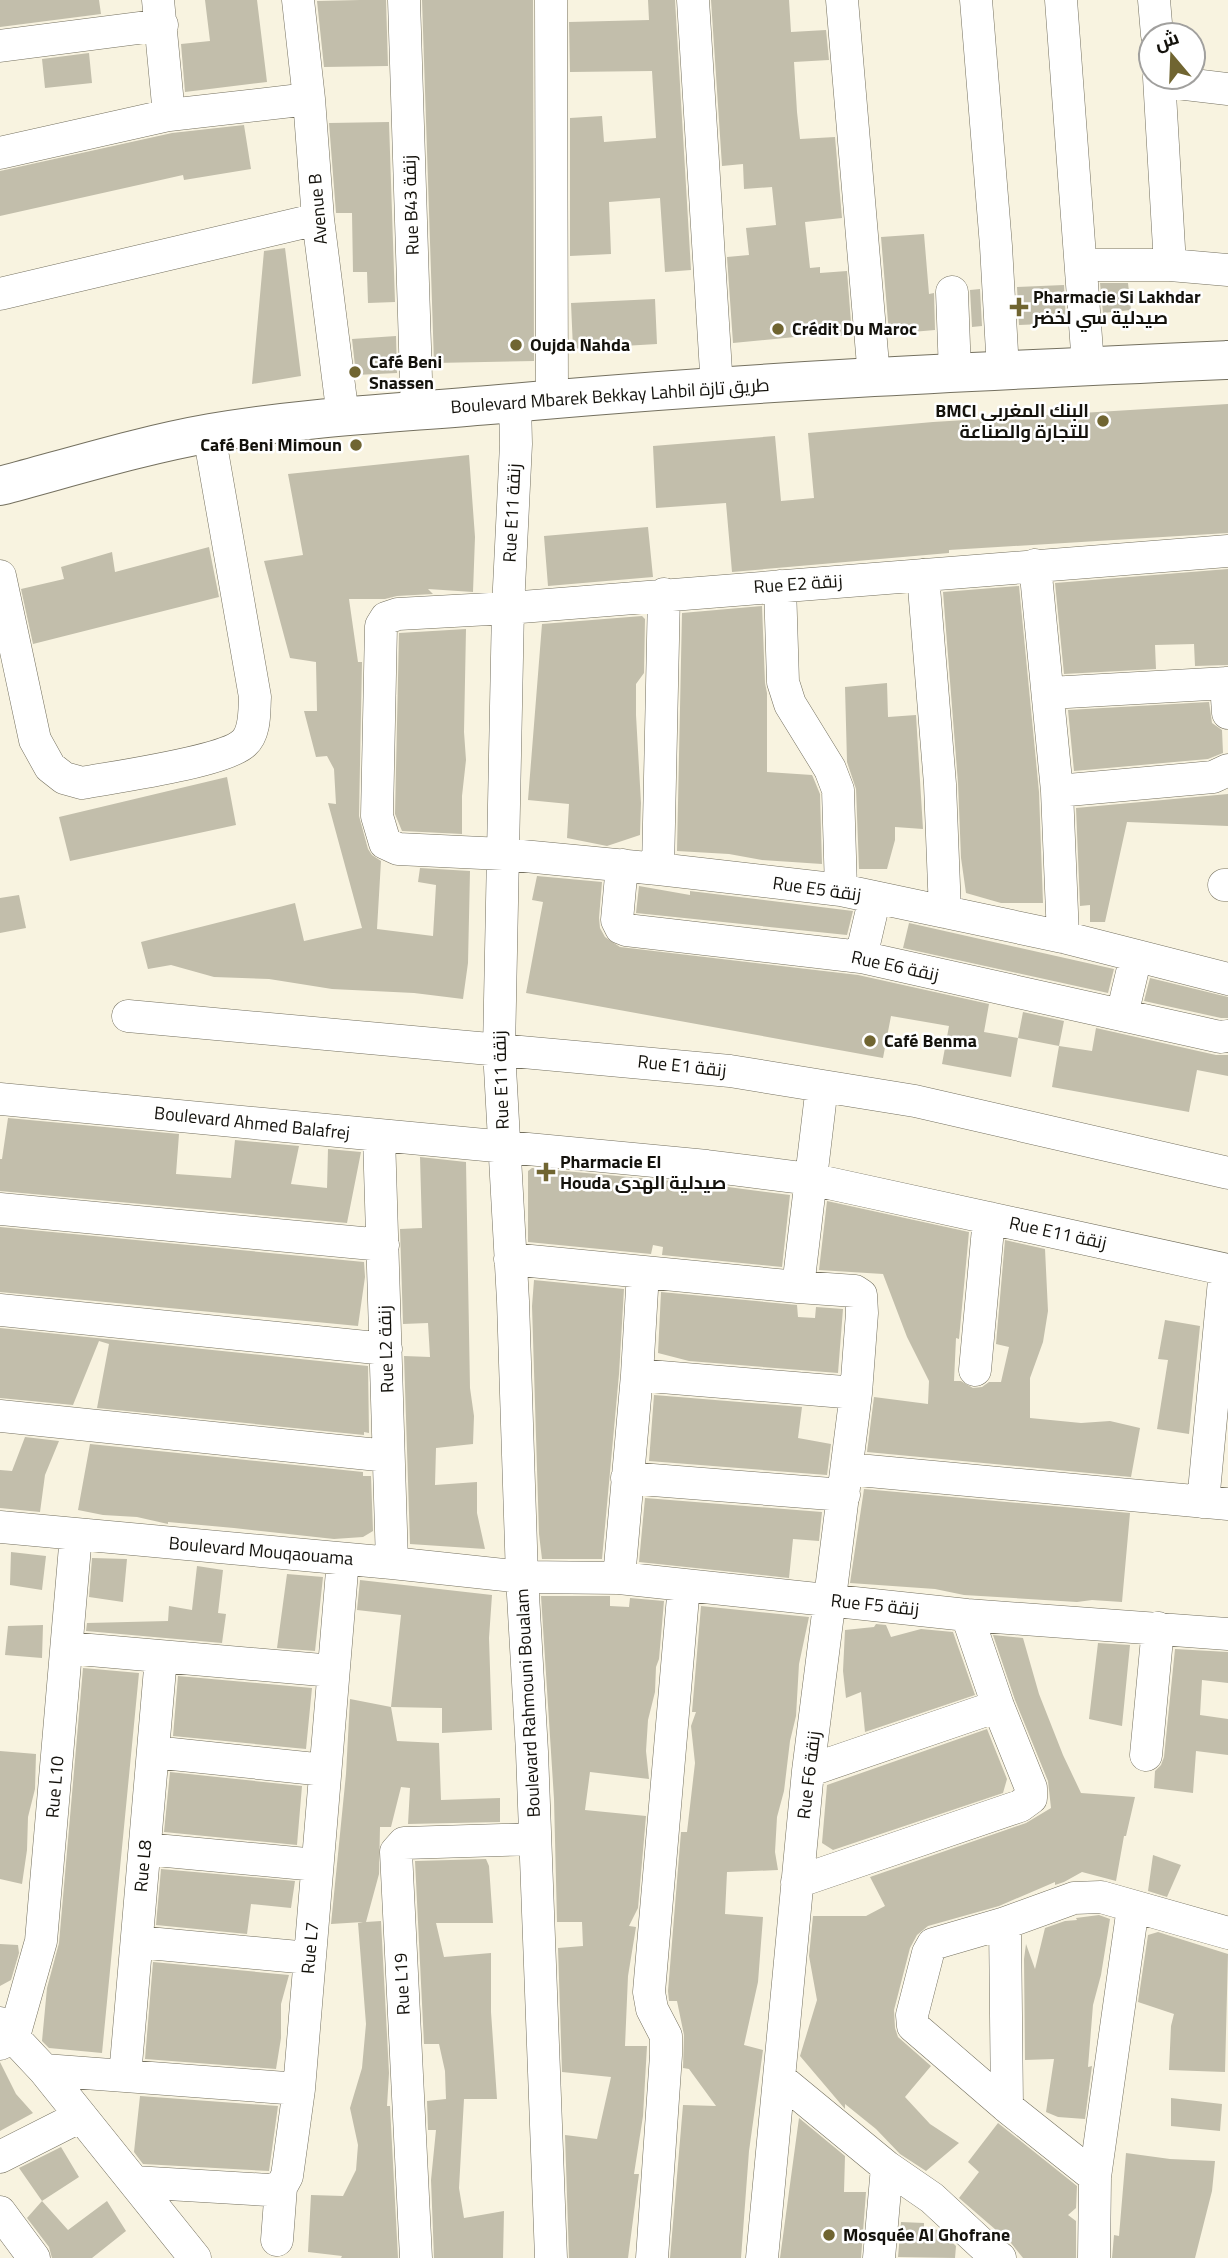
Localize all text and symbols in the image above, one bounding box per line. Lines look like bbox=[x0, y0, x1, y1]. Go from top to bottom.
north arrow bbox=[1137, 21, 1207, 91]
text: ش bbox=[1150, 22, 1183, 57]
street label: Rue B43 زنقة bbox=[395, 154, 426, 256]
street label: Avenue B bbox=[301, 172, 334, 246]
place label: Pharmacie Si Lakhdar صيدلية سي لخضر bbox=[1032, 283, 1201, 332]
marker: Pharmacie Si Lakhdar صيدلية سي لخضر bbox=[1011, 299, 1027, 315]
place label: Crédit Du Maroc bbox=[792, 315, 917, 342]
marker: Crédit Du Maroc bbox=[770, 321, 786, 337]
place label: Oujda Nahda bbox=[530, 331, 630, 358]
marker: Oujda Nahda bbox=[508, 337, 524, 353]
place label: Café Beni Snassen bbox=[369, 348, 442, 396]
marker: Café Beni Snassen bbox=[347, 364, 363, 380]
street label: Boulevard Mbarek Bekkay Lahbil طريق تازة bbox=[449, 371, 770, 420]
place label: BMCI البنك المغربي للتجارة والصناعة bbox=[935, 397, 1089, 445]
marker: BMCI البنك المغربي للتجارة والصناعة bbox=[1095, 413, 1111, 429]
place label: Café Beni Mimoun bbox=[200, 431, 342, 458]
marker: Café Beni Mimoun bbox=[348, 437, 364, 453]
street label: Rue E11 زنقة bbox=[495, 463, 528, 563]
street label: Rue E2 زنقة bbox=[753, 567, 843, 600]
street label: Rue E5 زنقة bbox=[771, 869, 863, 908]
street label: Rue E6 زنقة bbox=[849, 943, 941, 988]
place label: Café Benma bbox=[884, 1027, 977, 1054]
street label: Rue E11 زنقة bbox=[485, 1030, 516, 1130]
marker: Café Benma bbox=[862, 1033, 878, 1049]
street label: Rue E1 زنقة bbox=[636, 1047, 728, 1084]
street label: Boulevard Ahmed Balafrej bbox=[153, 1099, 351, 1146]
place label: Pharmacie El Houda صيدلية الهدى bbox=[560, 1148, 726, 1196]
marker: Pharmacie El Houda صيدلية الهدى bbox=[538, 1164, 554, 1180]
street label: Rue E11 زنقة bbox=[1007, 1209, 1109, 1256]
street label: Rue L2 زنقة bbox=[370, 1305, 401, 1393]
street label: Boulevard Mouqaouama bbox=[168, 1529, 354, 1572]
street label: Rue F5 زنقة bbox=[830, 1586, 921, 1623]
street label: Boulevard Rahmouni Boualam bbox=[508, 1588, 547, 1818]
street label: Rue F6 زنقة bbox=[790, 1729, 827, 1821]
street label: Rue L10 bbox=[38, 1755, 71, 1819]
street label: Rue L8 bbox=[127, 1839, 158, 1893]
street label: Rue L7 bbox=[294, 1921, 325, 1975]
street label: Rue L19 bbox=[386, 1952, 417, 2016]
place label: Mosquée Al Ghofrane bbox=[843, 2221, 1010, 2248]
marker: Mosquée Al Ghofrane bbox=[821, 2227, 837, 2243]

